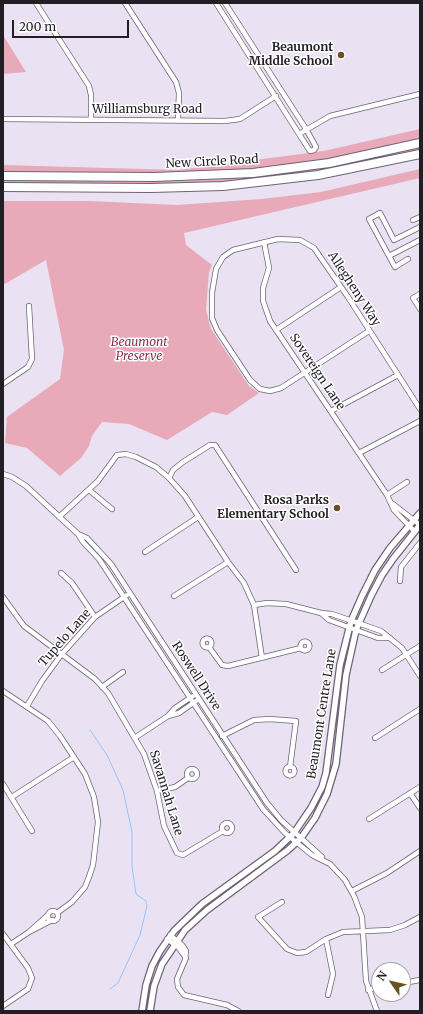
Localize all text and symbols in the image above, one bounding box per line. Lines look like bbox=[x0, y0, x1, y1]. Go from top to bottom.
scale bar bbox=[14, 12, 131, 38]
text: 200 m bbox=[19, 19, 56, 34]
place label: Beaumont Middle School bbox=[249, 41, 333, 69]
marker: Beaumont Middle School bbox=[336, 50, 346, 60]
street label: Williamsburg Road bbox=[92, 103, 202, 117]
street label: New Circle Road bbox=[165, 152, 259, 172]
street label: Allegheny Way bbox=[325, 249, 383, 329]
street label: Sovereign Lane bbox=[286, 331, 348, 413]
park label: Beaumont Preserve bbox=[111, 336, 167, 364]
place label: Rosa Parks Elementary School bbox=[217, 494, 329, 522]
marker: Rosa Parks Elementary School bbox=[332, 503, 342, 513]
street label: Tupelo Lane bbox=[36, 606, 94, 670]
street label: Roswell Drive bbox=[168, 639, 224, 713]
street label: Beaumont Centre Lane bbox=[305, 648, 339, 780]
street label: Savannah Lane bbox=[146, 749, 186, 837]
north arrow bbox=[371, 962, 411, 1002]
text: N bbox=[374, 968, 390, 983]

